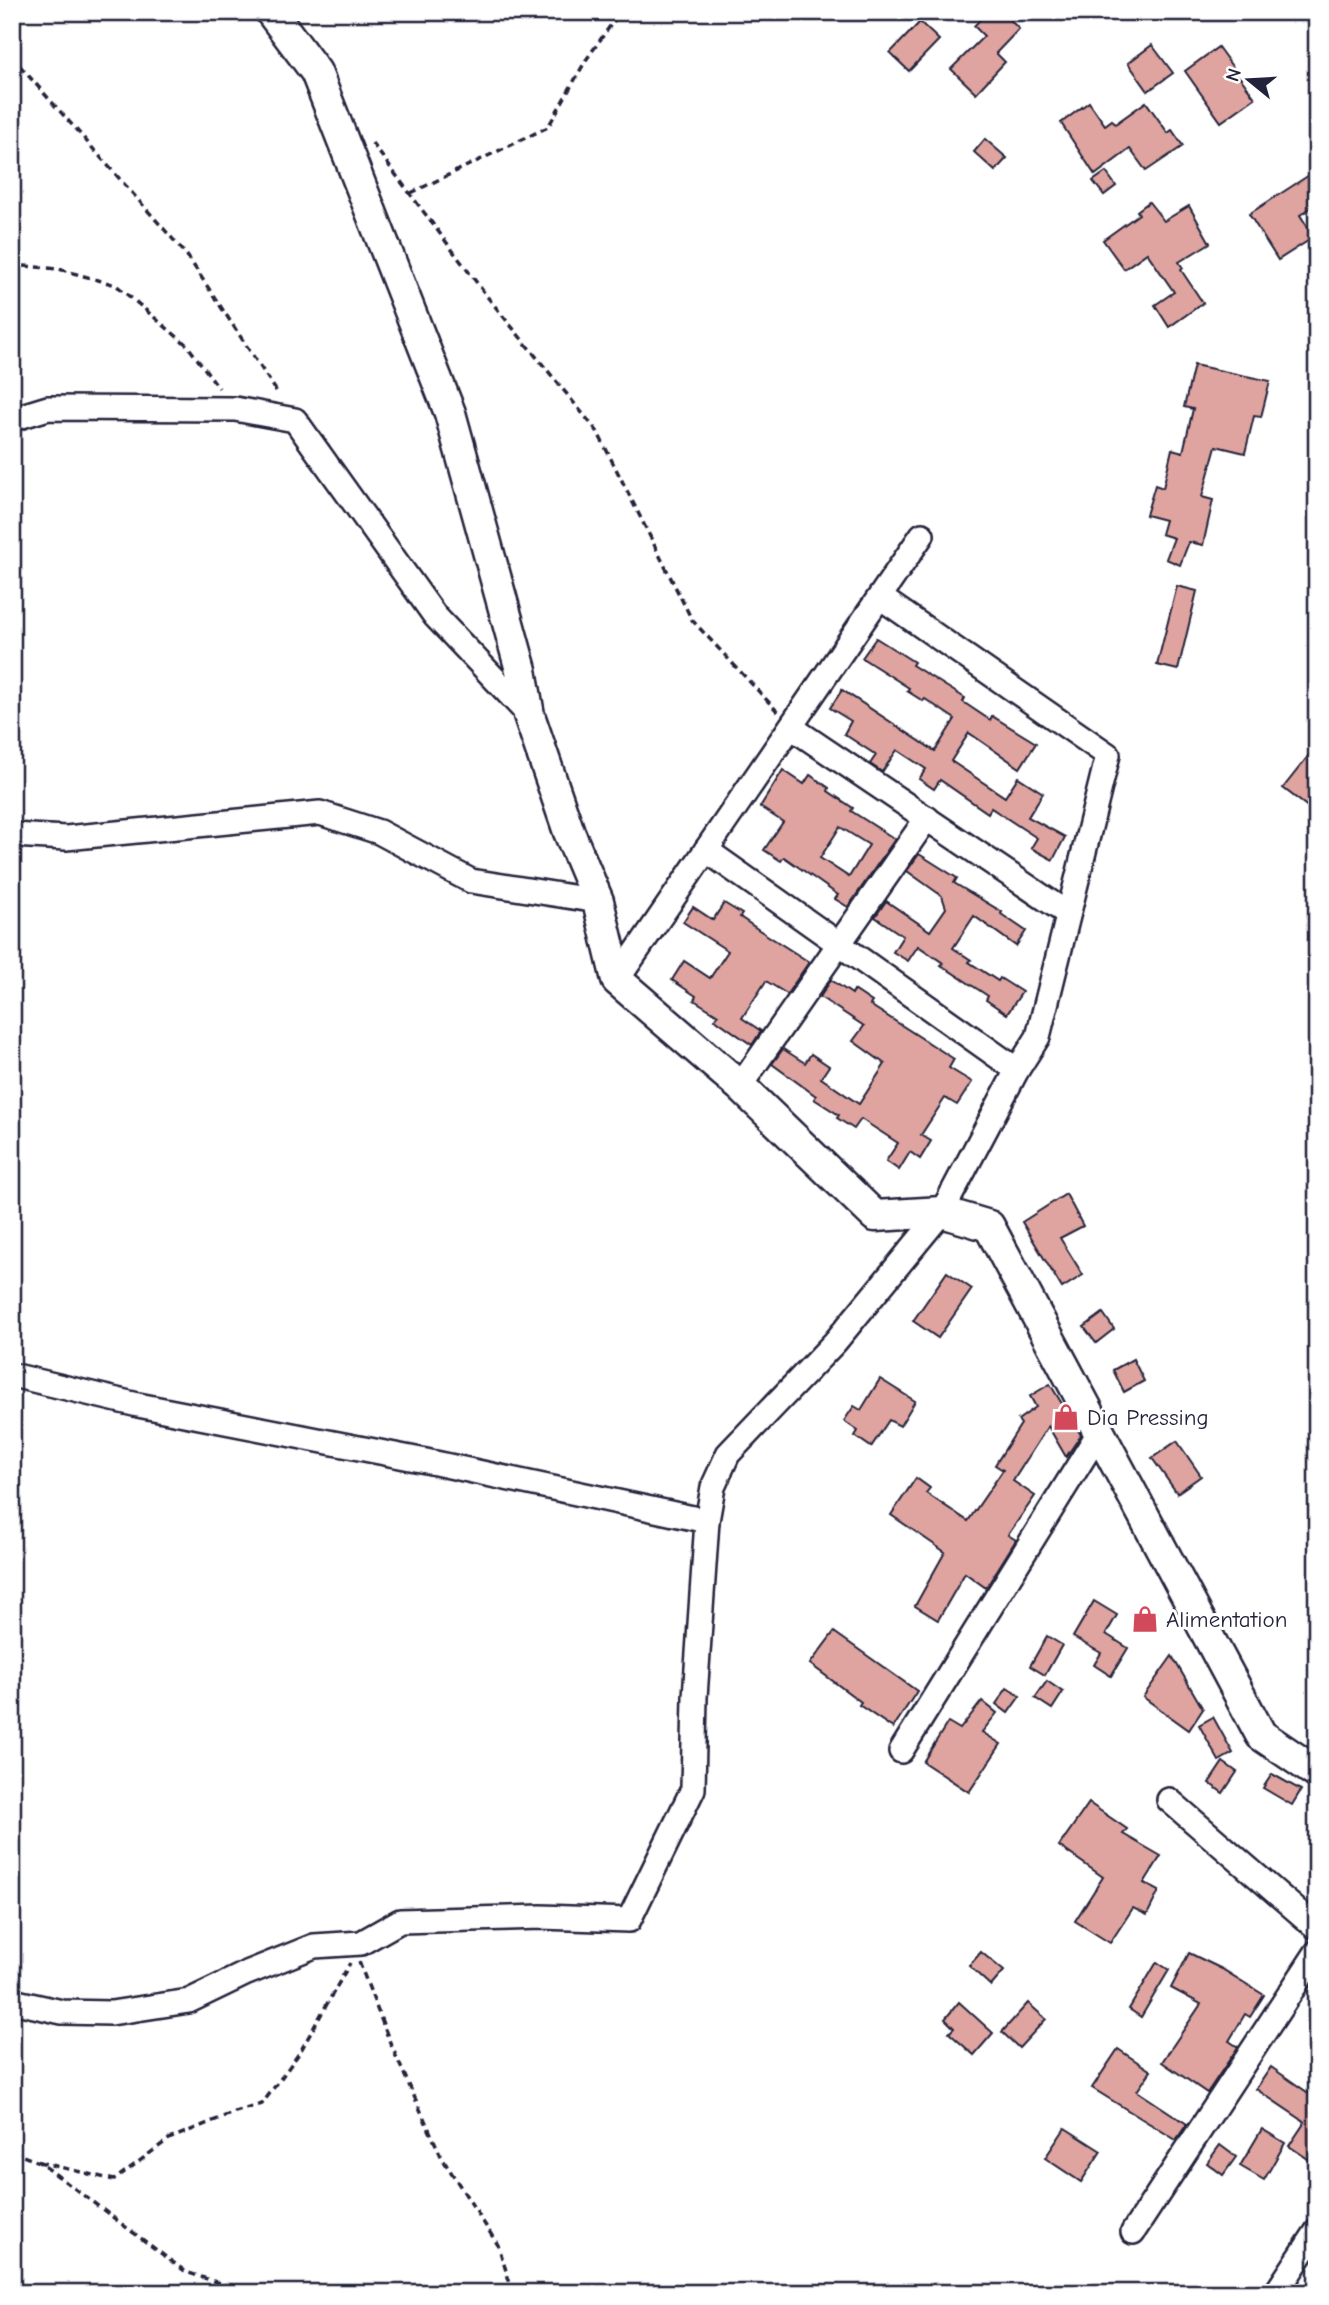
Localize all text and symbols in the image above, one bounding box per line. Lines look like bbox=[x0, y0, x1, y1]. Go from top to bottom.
north arrow bbox=[1214, 46, 1284, 116]
text: N bbox=[1221, 66, 1246, 84]
shop icon: Dia Pressing bbox=[1051, 1402, 1081, 1432]
place label: Dia Pressing bbox=[1087, 1404, 1209, 1431]
shop icon: Alimentation bbox=[1130, 1604, 1160, 1634]
place label: Alimentation bbox=[1166, 1606, 1287, 1633]

